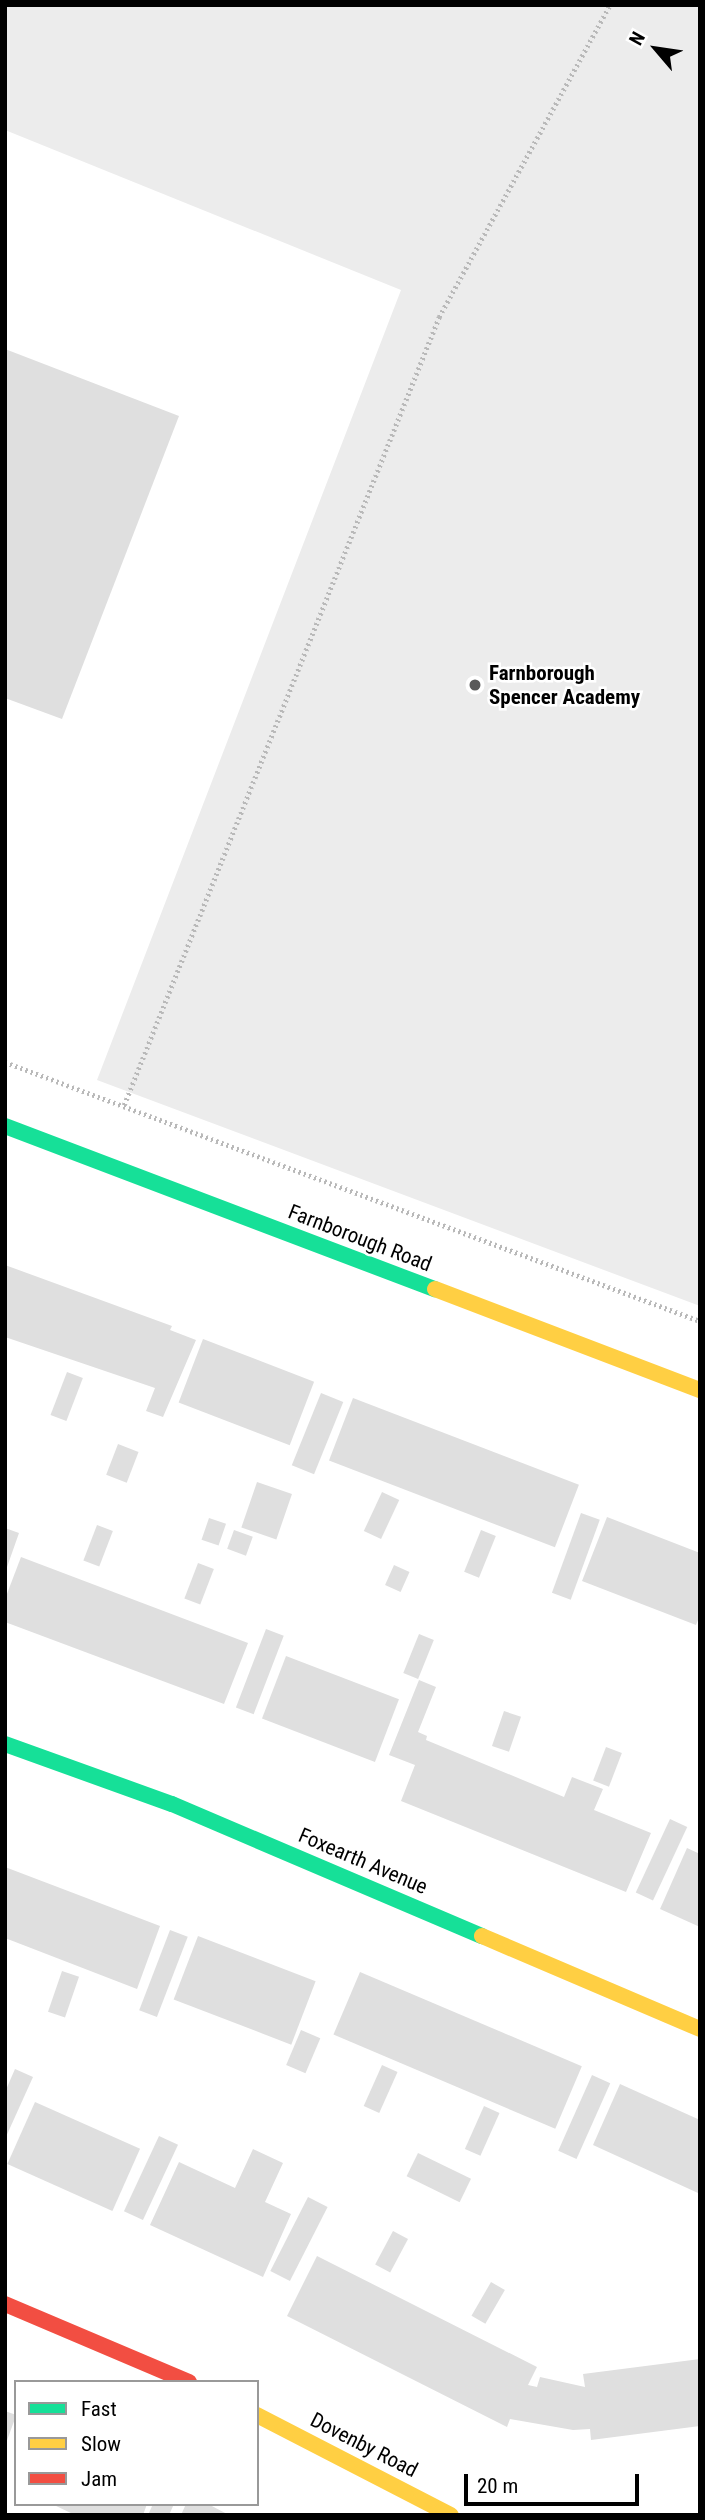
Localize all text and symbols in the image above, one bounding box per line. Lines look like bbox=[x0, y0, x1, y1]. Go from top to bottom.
north arrow bbox=[621, 14, 691, 84]
text: N bbox=[624, 28, 650, 49]
place label: Farnborough Spencer Academy bbox=[489, 660, 640, 710]
marker: Farnborough Spencer Academy bbox=[467, 677, 483, 693]
street label: Farnborough Road bbox=[285, 1199, 435, 1277]
street label: Foxearth Avenue bbox=[295, 1823, 431, 1899]
legend bbox=[14, 2380, 259, 2506]
text: Fast bbox=[81, 2397, 117, 2421]
street label: Dovenby Road bbox=[306, 2407, 422, 2483]
text: Slow bbox=[81, 2432, 121, 2456]
scale bar bbox=[467, 2460, 642, 2504]
text: Jam bbox=[81, 2467, 117, 2491]
text: 20 m bbox=[477, 2474, 518, 2498]

